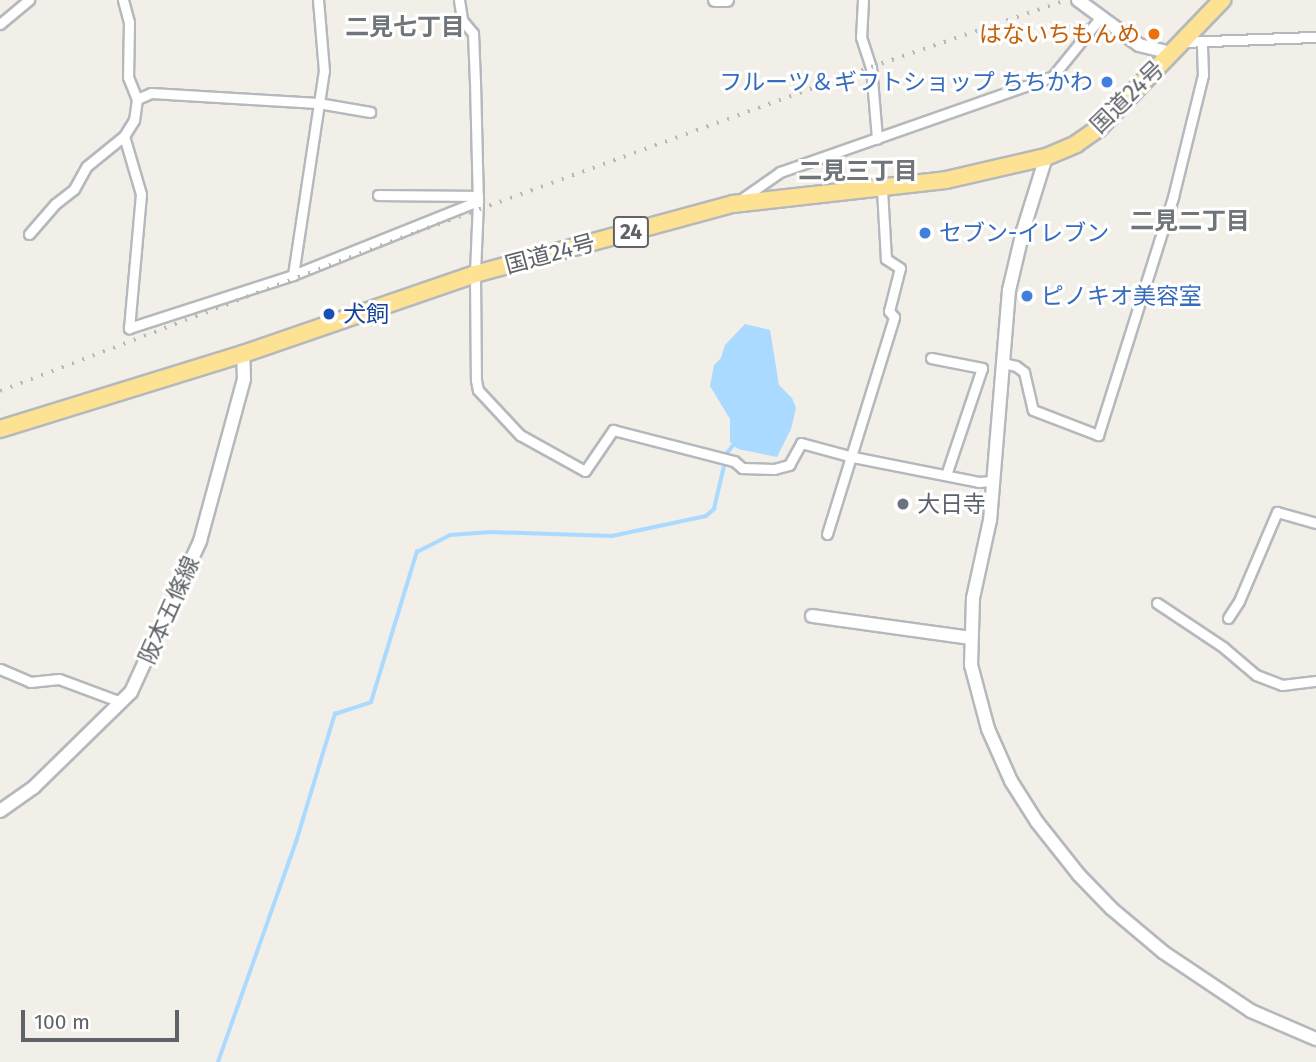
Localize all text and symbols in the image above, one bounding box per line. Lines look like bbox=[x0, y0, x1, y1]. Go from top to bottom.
district label: 二見七丁目 bbox=[345, 14, 465, 42]
place label: はないちもんめ bbox=[979, 20, 1140, 48]
marker: はないちもんめ bbox=[1146, 26, 1162, 42]
street label: 国道24号 bbox=[1084, 55, 1170, 139]
place label: フルーツ＆ギフトショップ ちちかわ bbox=[719, 68, 1093, 96]
marker: フルーツ＆ギフトショップ ちちかわ bbox=[1099, 74, 1115, 90]
district label: 二見三丁目 bbox=[798, 158, 918, 186]
district label: 二見二丁目 bbox=[1130, 208, 1250, 236]
road number: 24 bbox=[612, 215, 650, 250]
place label: セブン-イレブン bbox=[939, 219, 1109, 247]
marker: セブン-イレブン bbox=[917, 225, 933, 241]
street label: 国道24号 bbox=[502, 229, 598, 279]
place label: ピノキオ美容室 bbox=[1041, 282, 1202, 310]
marker: ピノキオ美容室 bbox=[1019, 288, 1035, 304]
place label: 犬飼 bbox=[343, 300, 389, 328]
marker: 犬飼 bbox=[321, 306, 337, 322]
place label: 大日寺 bbox=[917, 490, 986, 518]
marker: 大日寺 bbox=[895, 496, 911, 512]
street label: 阪本五條線 bbox=[133, 552, 205, 668]
scale bar bbox=[24, 996, 182, 1040]
text: 100 m bbox=[34, 1009, 90, 1035]

